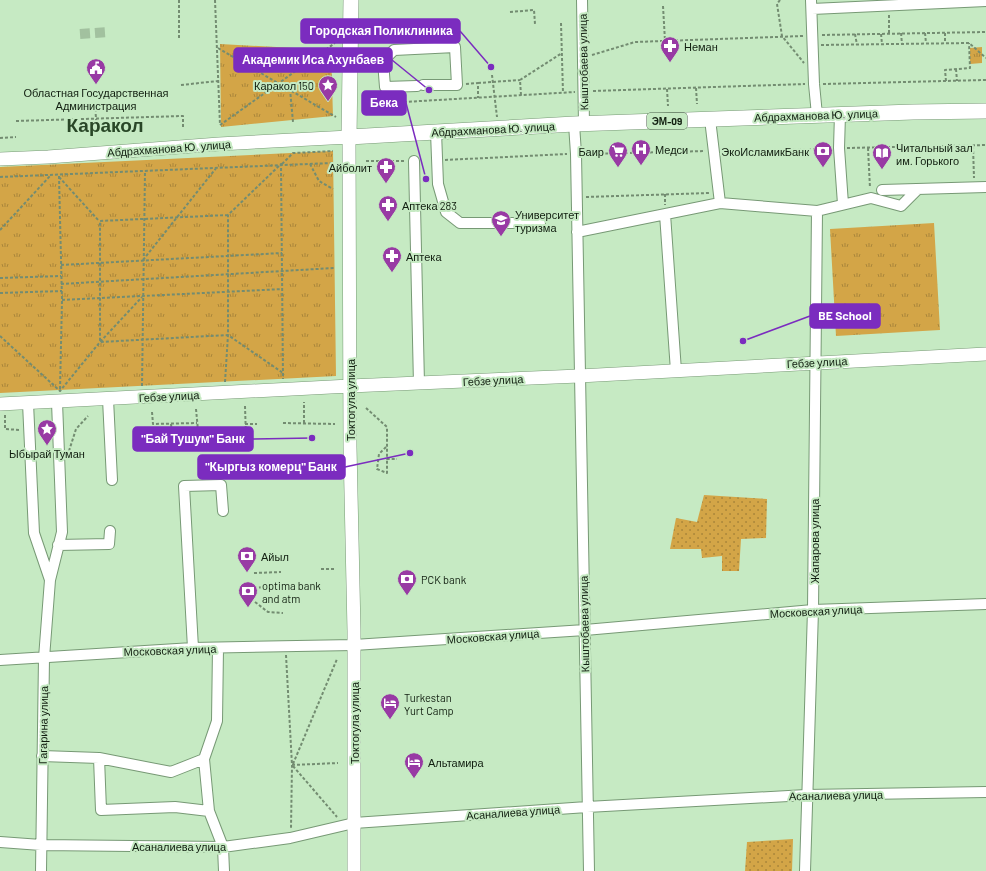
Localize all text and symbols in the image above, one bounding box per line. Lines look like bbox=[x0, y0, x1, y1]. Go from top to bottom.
street label: Кыштобаева улица bbox=[576, 13, 590, 110]
callout: Городская Поликлиника bbox=[301, 19, 460, 43]
text: Городская Поликлиника bbox=[309, 23, 453, 38]
pharmacy icon: Неман bbox=[659, 35, 681, 63]
place label: Неман bbox=[684, 40, 718, 53]
callout: Академик Иса Ахунбаев bbox=[234, 48, 392, 72]
text: Академик Иса Ахунбаев bbox=[242, 52, 384, 67]
public building icon: Областная Государственная Администрация bbox=[85, 57, 107, 85]
place icon: Каракол 150 bbox=[317, 74, 339, 102]
place label: Каракол 150 bbox=[254, 79, 314, 92]
place label: Областная Государственная Администрация bbox=[23, 86, 169, 112]
callout: Бека bbox=[362, 91, 406, 115]
text: Бека bbox=[370, 95, 398, 109]
street label: Абдрахманова Ю. улица bbox=[754, 106, 879, 124]
district label: Каракол bbox=[66, 113, 144, 136]
road number: ЭМ-09 bbox=[647, 113, 687, 129]
street label: Абдрахманова Ю. улица bbox=[431, 119, 556, 139]
street label: Абдрахманова Ю. улица bbox=[107, 137, 232, 159]
hospital icon: Медси bbox=[630, 138, 652, 166]
supermarket icon: Баир bbox=[607, 140, 629, 168]
bank icon: ЭкоИсламикБанк bbox=[812, 140, 834, 168]
place label: Читальный зал им. Горького bbox=[896, 141, 973, 167]
library icon: Читальный зал им. Горького bbox=[871, 142, 893, 170]
place label: Медси bbox=[655, 143, 688, 156]
place label: Баир bbox=[578, 145, 604, 158]
place label: ЭкоИсламикБанк bbox=[721, 145, 809, 158]
pharmacy icon: Айболит bbox=[375, 156, 397, 184]
place label: Айболит bbox=[329, 161, 372, 174]
pharmacy icon: Аптека 283 bbox=[377, 194, 399, 222]
place label: Аптека 283 bbox=[402, 199, 457, 212]
place label: Университет туризма bbox=[515, 208, 579, 234]
school or university icon: Университет туризма bbox=[490, 209, 512, 237]
pharmacy icon: Аптека bbox=[381, 245, 403, 273]
place label: Аптека bbox=[406, 250, 442, 263]
callout: BE School bbox=[810, 304, 880, 328]
text: BE School bbox=[818, 308, 872, 322]
street label: Гебзе улица bbox=[786, 354, 849, 370]
street label: Токтогула улица bbox=[344, 358, 357, 441]
street label: Гебзе улица bbox=[462, 372, 525, 388]
street label: Гебзе улица bbox=[138, 388, 201, 404]
place icon: Ыбырай Туман bbox=[36, 418, 58, 446]
callout: "Бай Тушум" Банк bbox=[133, 427, 253, 451]
text: "Бай Тушум" Банк bbox=[141, 431, 246, 446]
place label: Ыбырай Туман bbox=[9, 447, 85, 460]
callout: "Кыргыз комерц" Банк bbox=[198, 455, 345, 479]
text: "Кыргыз комерц" Банк bbox=[205, 459, 338, 474]
street label: Жапарова улица bbox=[808, 498, 821, 584]
bank icon: Айыл bbox=[236, 545, 258, 573]
place label: Айыл bbox=[261, 550, 289, 563]
bank icon: PCK bank bbox=[396, 568, 418, 596]
place label: PCK bank bbox=[421, 573, 467, 586]
street label: Кыштобаева улица bbox=[577, 575, 591, 672]
place label: optima bank and atm bbox=[262, 579, 321, 605]
bank icon: optima bank and atm bbox=[237, 580, 259, 608]
street label: Московская улица bbox=[769, 602, 864, 620]
street label: Московская улица bbox=[446, 626, 541, 646]
street label: Московская улица bbox=[123, 642, 217, 658]
street label: Токтогула улица bbox=[348, 681, 361, 764]
street label: Гагарина улица bbox=[36, 685, 50, 764]
place label: Turkestan Yurt Camp bbox=[404, 691, 454, 717]
hotel icon: Turkestan Yurt Camp bbox=[379, 692, 401, 720]
hotel icon: Альтамира bbox=[403, 751, 425, 779]
place label: Альтамира bbox=[428, 756, 484, 769]
street label: Асаналиева улица bbox=[789, 788, 884, 802]
street label: Асаналиева улица bbox=[466, 802, 561, 822]
street label: Асаналиева улица bbox=[132, 840, 227, 853]

